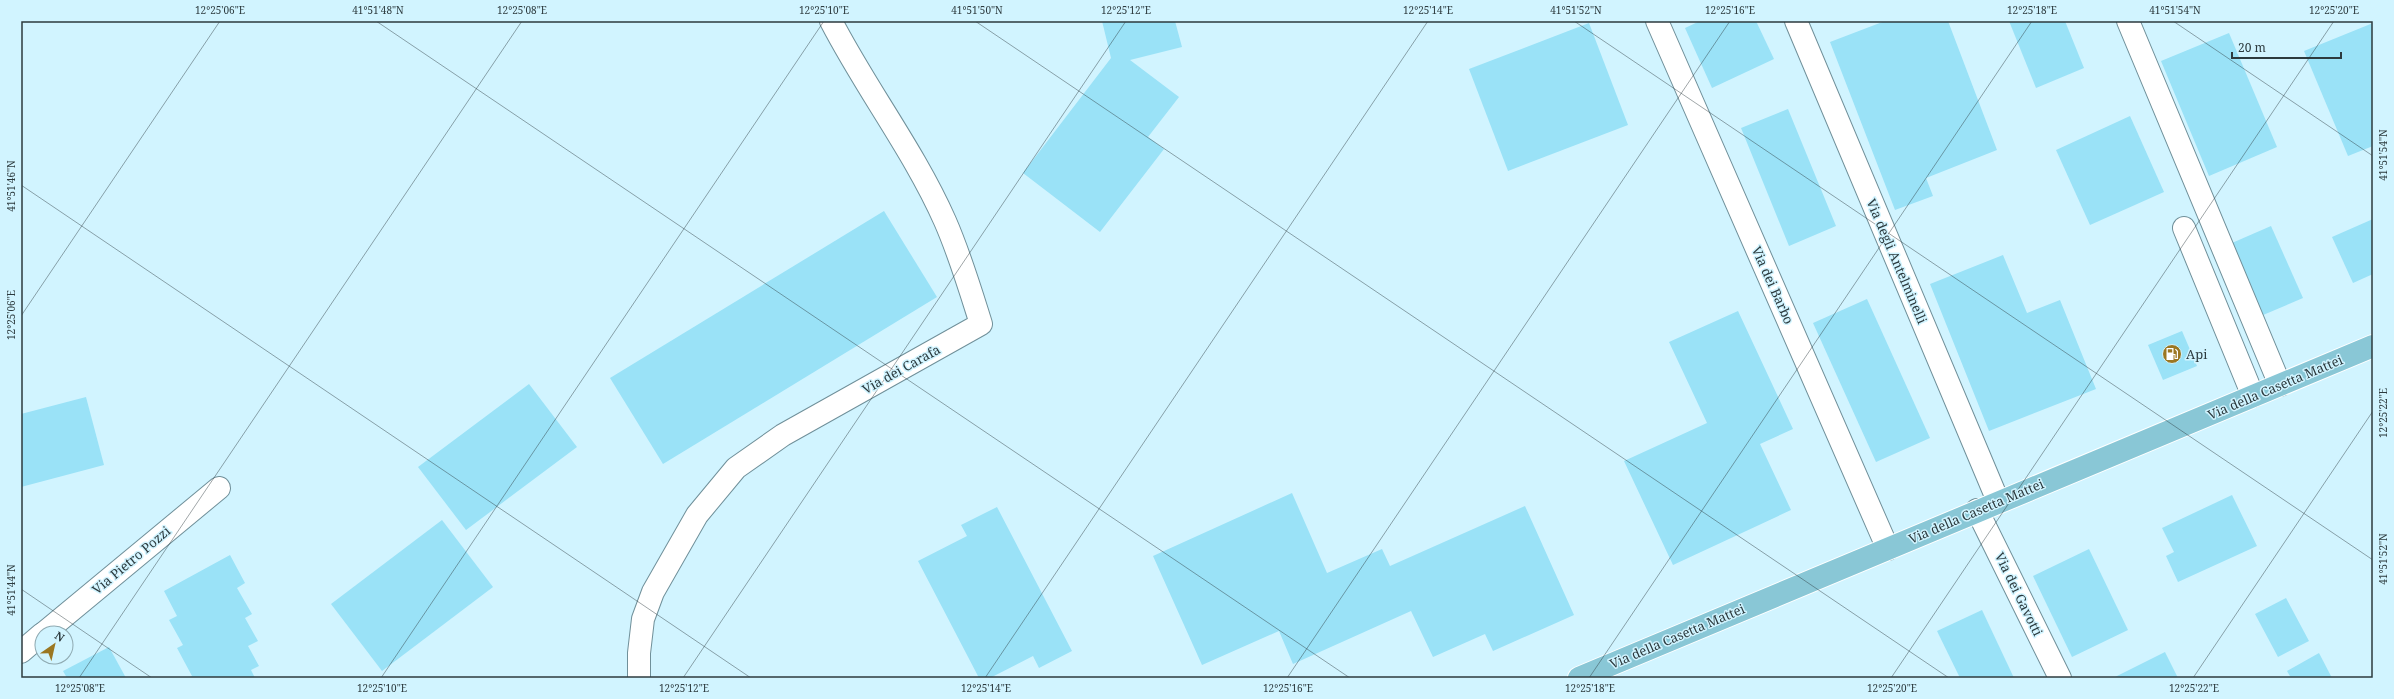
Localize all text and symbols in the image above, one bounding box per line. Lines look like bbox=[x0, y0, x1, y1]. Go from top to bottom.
text: 12°25'06"E bbox=[195, 3, 245, 17]
text: 41°51'48"N bbox=[352, 3, 404, 17]
text: 12°25'08"E bbox=[497, 3, 547, 17]
text: 12°25'10"E bbox=[799, 3, 849, 17]
text: 41°51'50"N bbox=[951, 3, 1003, 17]
text: 12°25'12"E bbox=[1101, 3, 1151, 17]
text: 12°25'14"E bbox=[1403, 3, 1453, 17]
text: 41°51'52"N bbox=[1550, 3, 1602, 17]
text: 12°25'16"E bbox=[1705, 3, 1755, 17]
text: 12°25'18"E bbox=[2007, 3, 2057, 17]
text: 41°51'54"N bbox=[2149, 3, 2201, 17]
text: 12°25'20"E bbox=[2309, 3, 2359, 17]
scale bar bbox=[2232, 34, 2341, 60]
text: 20 m bbox=[2238, 39, 2266, 56]
text: 41°51'54"N bbox=[2376, 129, 2390, 181]
text: 41°51'46"N bbox=[4, 160, 18, 212]
street label: Via degli Antelminelli bbox=[1862, 196, 1932, 326]
street label: Via dei Barbo bbox=[1748, 243, 1798, 327]
text: 12°25'06"E bbox=[4, 290, 18, 340]
street label: Via dei Carafa bbox=[859, 340, 943, 398]
fuel station icon: Api bbox=[2161, 343, 2183, 365]
place label: Api bbox=[2186, 345, 2207, 363]
street label: Via della Casetta Mattei bbox=[2205, 350, 2345, 424]
text: 12°25'22"E bbox=[2376, 388, 2390, 438]
street label: Via della Casetta Mattei bbox=[1906, 474, 2046, 548]
street label: Via Pietro Pozzi bbox=[88, 522, 174, 598]
text: 41°51'52"N bbox=[2376, 533, 2390, 585]
street label: Via dei Gavotti bbox=[1991, 549, 2047, 639]
text: 41°51'44"N bbox=[4, 564, 18, 616]
street label: Via della Casetta Mattei bbox=[1607, 599, 1747, 673]
north arrow bbox=[34, 625, 74, 665]
text: N bbox=[52, 628, 68, 645]
text: 12°25'08"E bbox=[55, 681, 105, 695]
text: 12°25'10"E bbox=[357, 681, 407, 695]
text: 12°25'12"E bbox=[659, 681, 709, 695]
text: 12°25'14"E bbox=[961, 681, 1011, 695]
text: 12°25'16"E bbox=[1263, 681, 1313, 695]
text: 12°25'18"E bbox=[1565, 681, 1615, 695]
text: 12°25'20"E bbox=[1867, 681, 1917, 695]
text: 12°25'22"E bbox=[2169, 681, 2219, 695]

